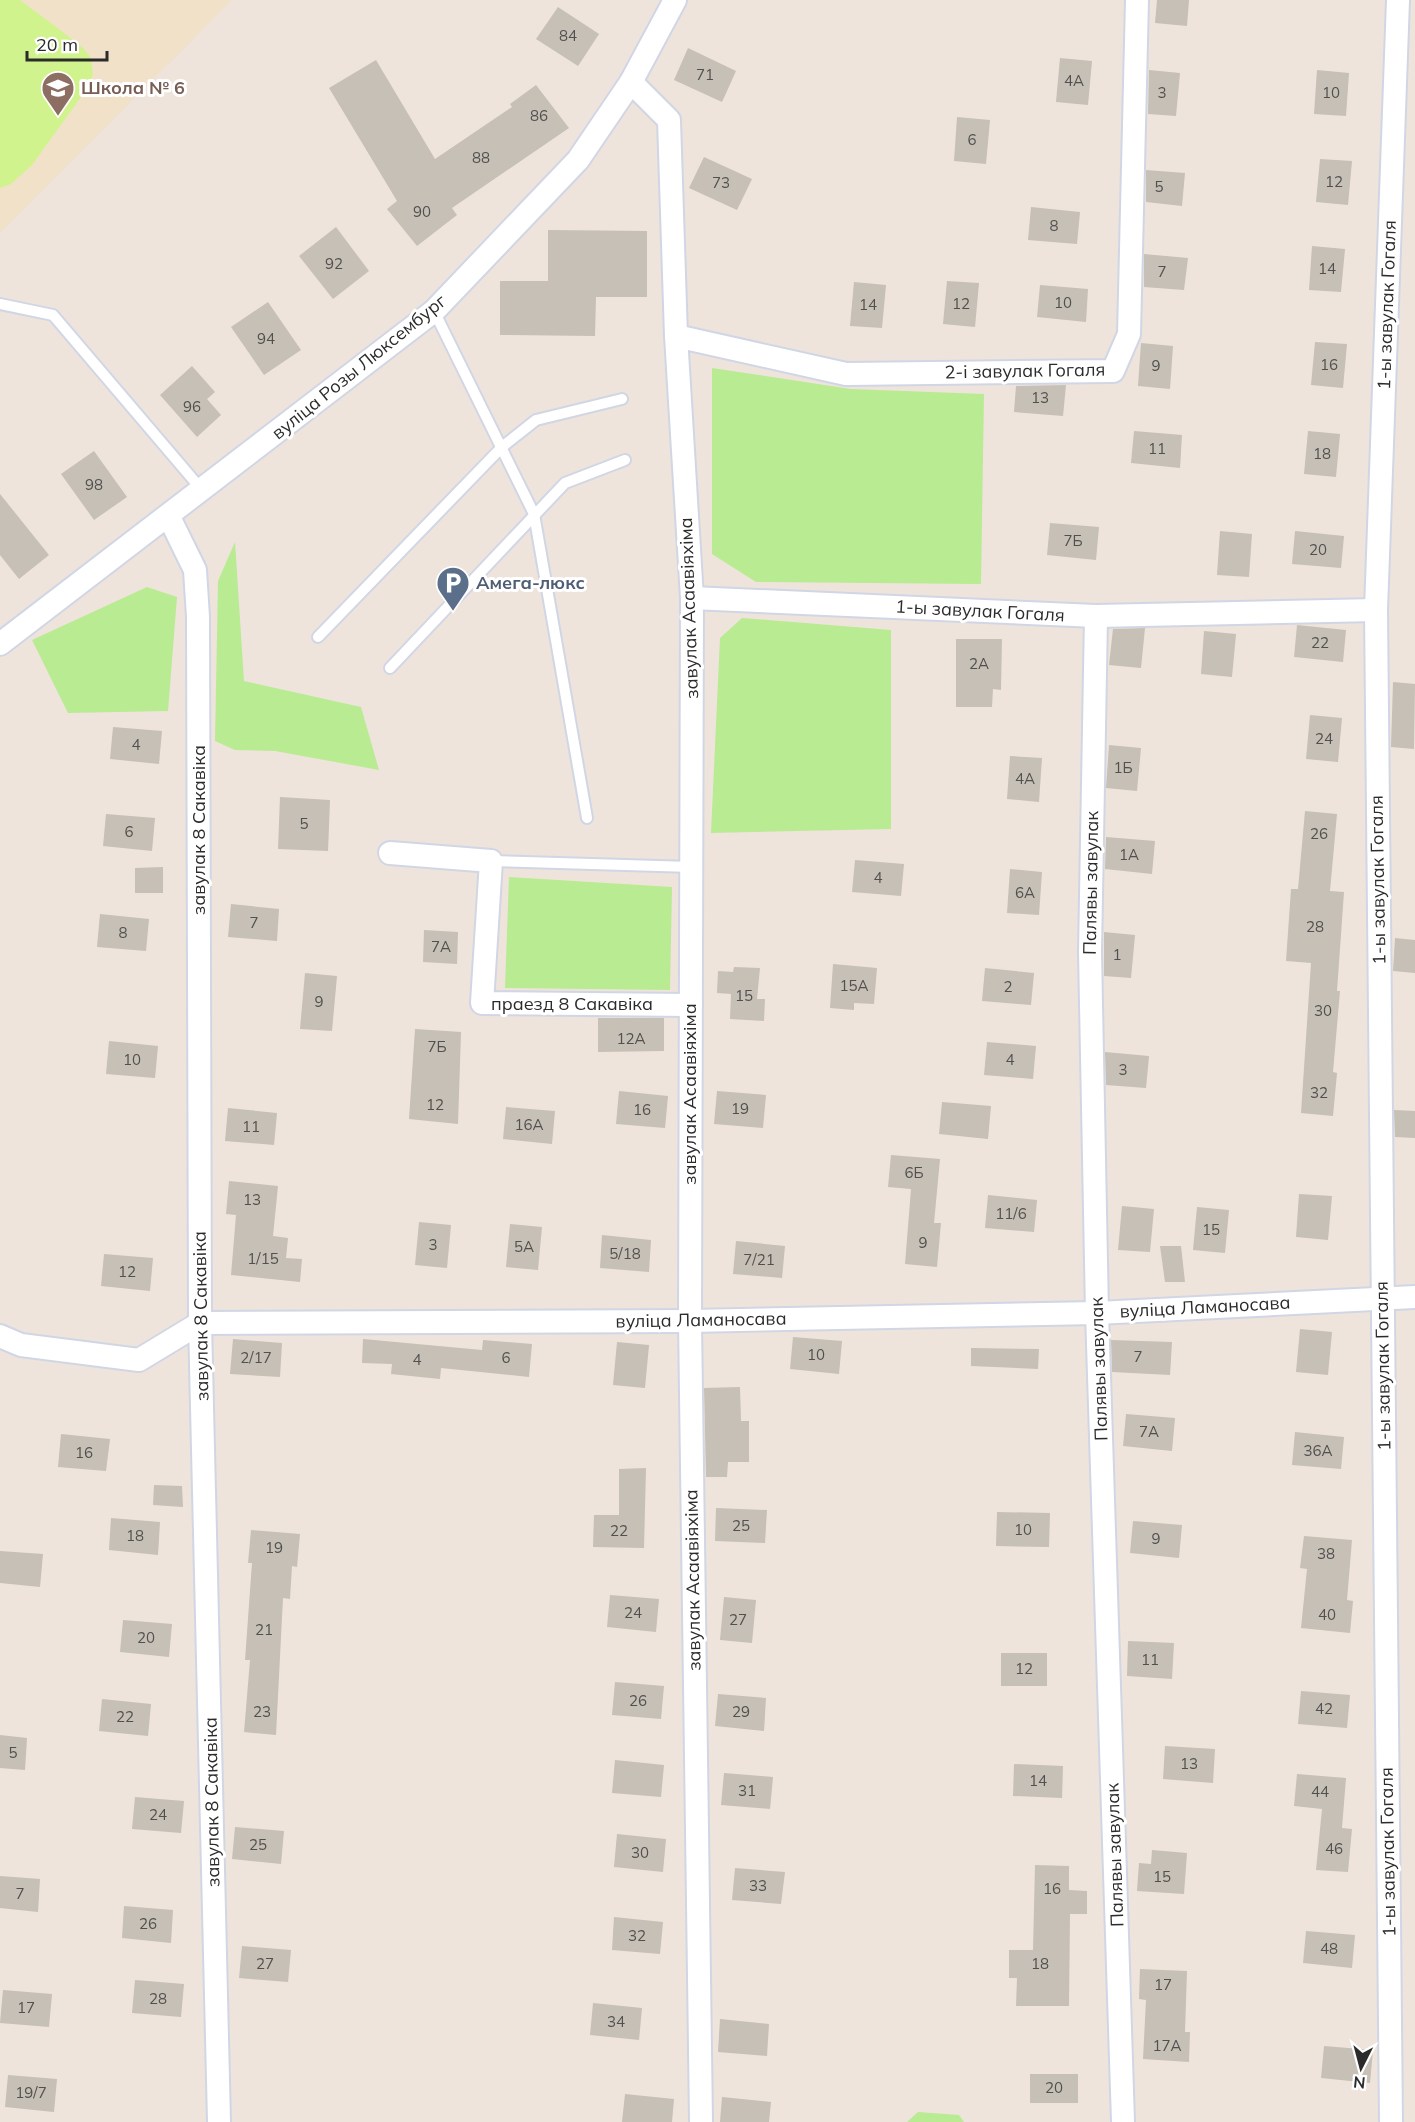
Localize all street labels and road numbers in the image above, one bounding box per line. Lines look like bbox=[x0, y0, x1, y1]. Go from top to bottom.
street label: 1-ы завулак Гогаля bbox=[1372, 220, 1401, 390]
street label: вуліца Розы Люксембург bbox=[267, 289, 451, 444]
street label: 2-і завулак Гогаля bbox=[944, 358, 1106, 383]
street label: завулак Асаавіяхіма bbox=[674, 517, 703, 699]
street label: 1-ы завулак Гогаля bbox=[895, 595, 1065, 626]
street label: завулак 8 Сакавіка bbox=[187, 745, 210, 915]
street label: 1-ы завулак Гогаля bbox=[1365, 795, 1390, 965]
street label: Палявы завулак bbox=[1078, 811, 1103, 955]
street label: праезд 8 Сакавіка bbox=[491, 992, 653, 1015]
street label: завулак Асаавіяхіма bbox=[678, 1003, 701, 1185]
street label: завулак 8 Сакавіка bbox=[188, 1231, 213, 1401]
street label: 1-ы завулак Гогаля bbox=[1370, 1281, 1395, 1451]
street label: вуліца Ламаносава bbox=[1119, 1291, 1291, 1322]
street label: Палявы завулак bbox=[1084, 1296, 1113, 1441]
street label: вуліца Ламаносава bbox=[615, 1307, 787, 1332]
street label: завулак Асаавіяхіма bbox=[679, 1489, 706, 1671]
street label: завулак 8 Сакавіка bbox=[199, 1717, 224, 1887]
street label: 1-ы завулак Гогаля bbox=[1375, 1767, 1400, 1937]
street label: Палявы завулак bbox=[1100, 1782, 1129, 1927]

